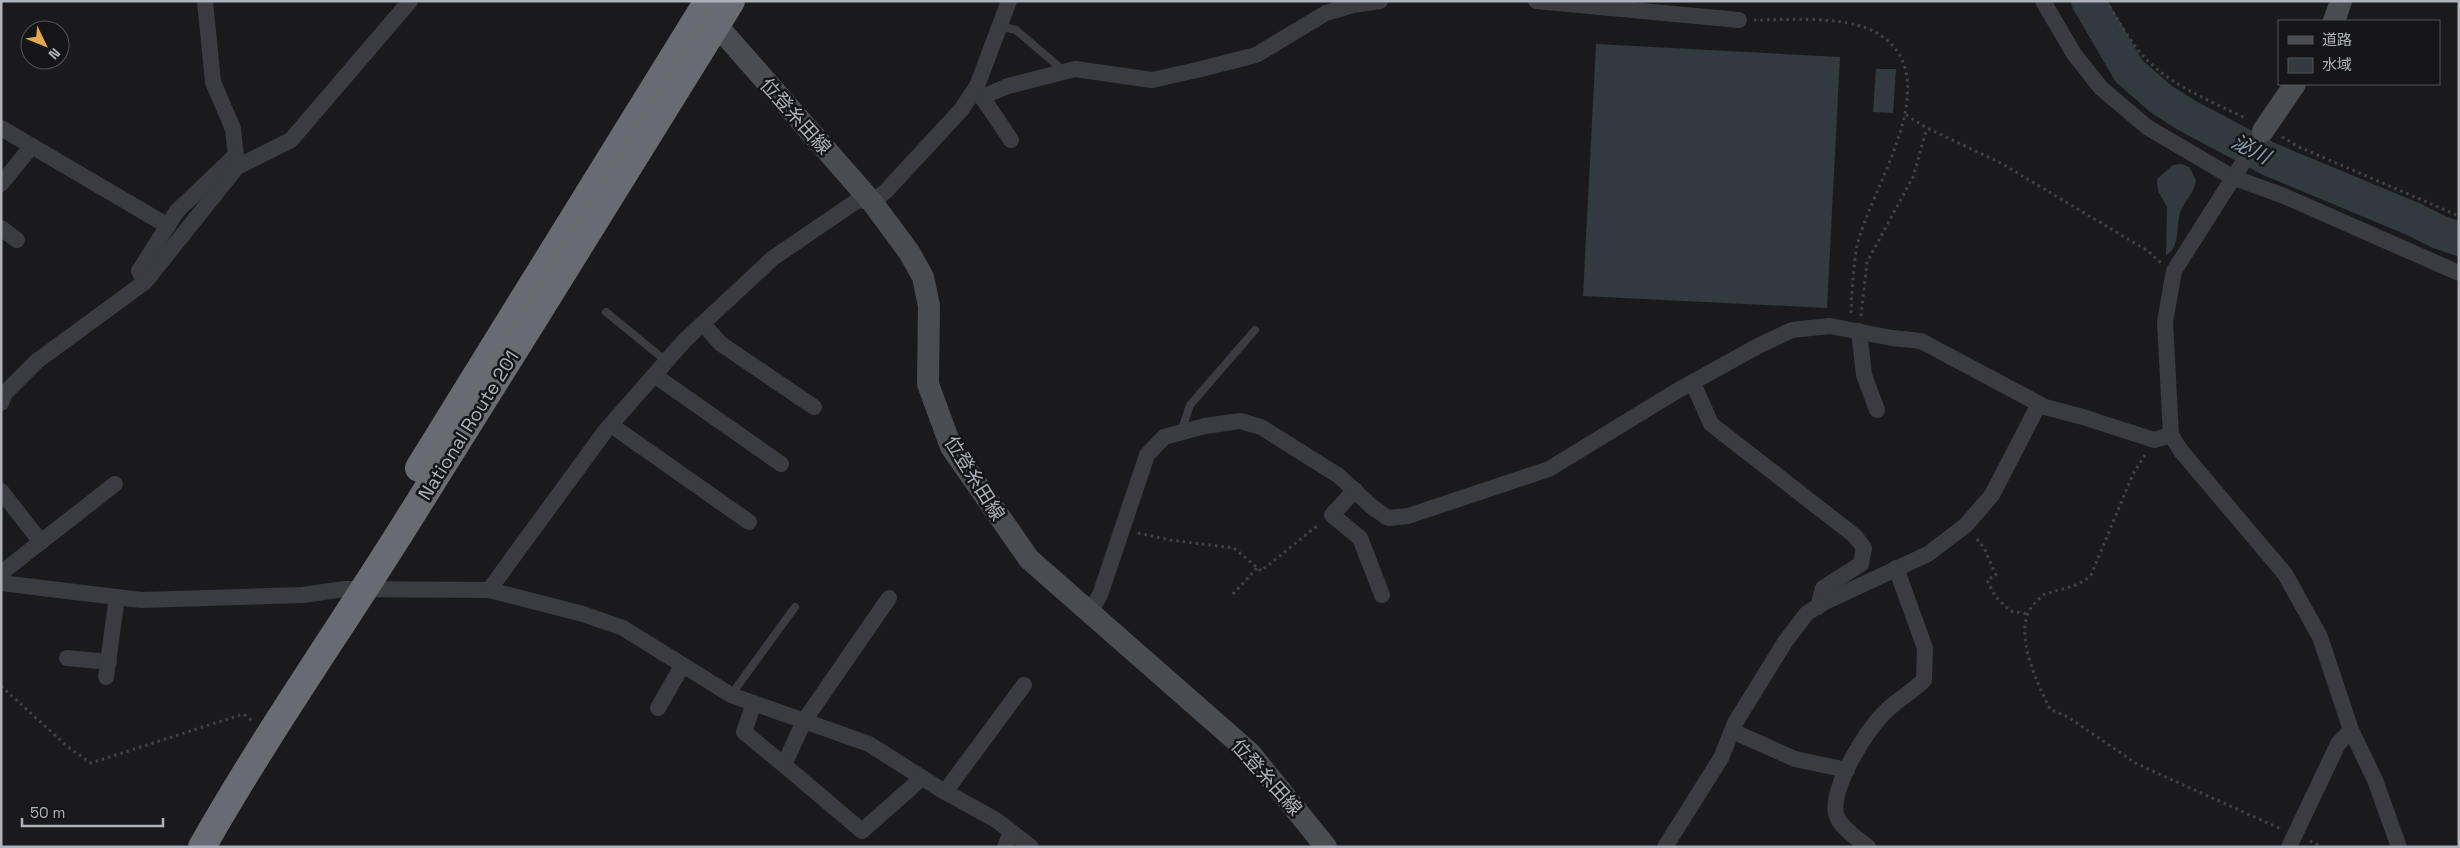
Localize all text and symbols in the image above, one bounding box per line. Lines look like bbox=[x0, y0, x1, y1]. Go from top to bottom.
north arrow bbox=[20, 20, 70, 70]
legend bbox=[2278, 20, 2440, 85]
text: 道路 bbox=[2322, 30, 2352, 49]
text: N bbox=[45, 44, 64, 63]
text: 水域 bbox=[2322, 55, 2352, 74]
street label: 位登糸田線 bbox=[755, 73, 837, 160]
water label: 泌川 bbox=[2227, 128, 2277, 171]
street label: National Route 201 bbox=[412, 346, 525, 505]
street label: 位登糸田線 bbox=[939, 431, 1010, 525]
street label: 位登糸田線 bbox=[1226, 734, 1308, 821]
scale bar bbox=[22, 796, 164, 828]
text: 50 m bbox=[30, 803, 65, 822]

